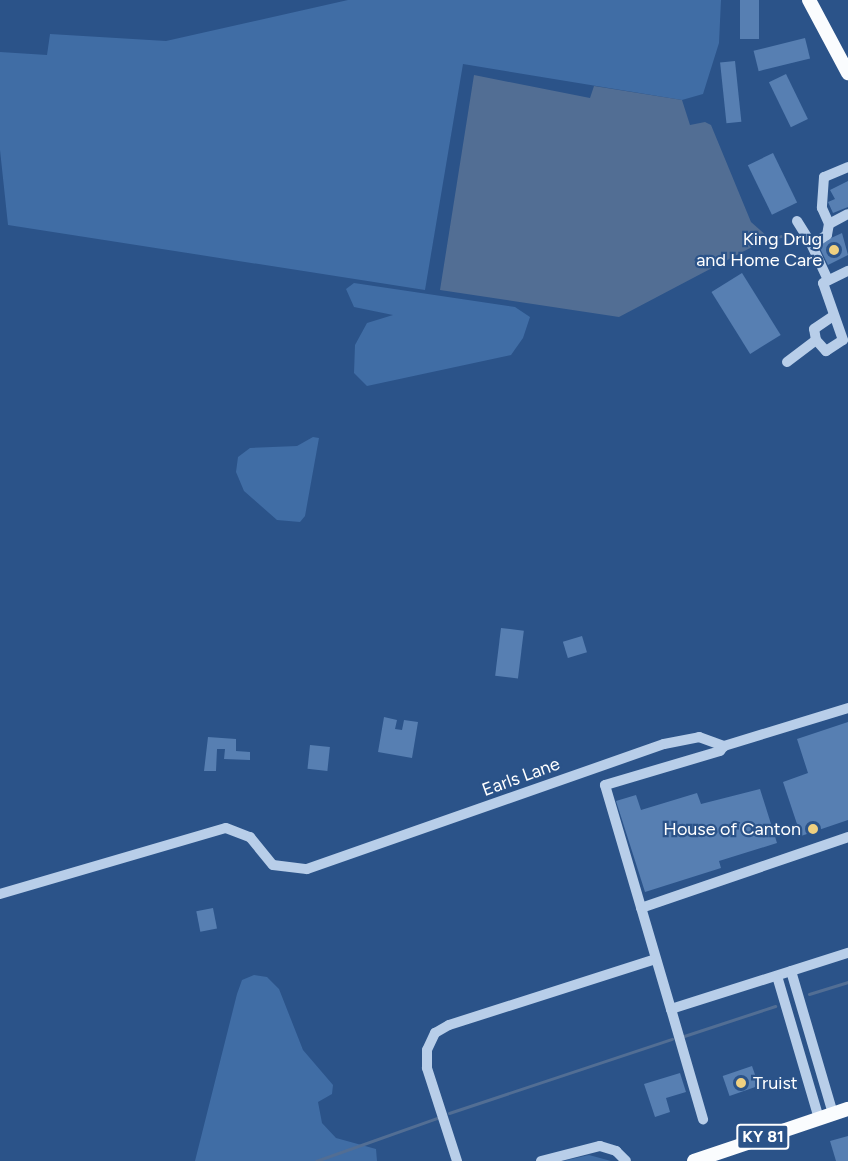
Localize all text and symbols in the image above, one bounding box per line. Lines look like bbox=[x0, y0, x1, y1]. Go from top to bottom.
place label: King Drug and Home Care bbox=[696, 229, 822, 272]
marker: King Drug and Home Care bbox=[827, 243, 841, 257]
street label: Earls Lane bbox=[479, 753, 563, 801]
place label: House of Canton bbox=[663, 818, 801, 840]
marker: House of Canton bbox=[806, 822, 820, 836]
place label: Truist bbox=[753, 1072, 798, 1094]
marker: Truist bbox=[734, 1076, 748, 1090]
road number: KY 81 bbox=[736, 1124, 790, 1150]

